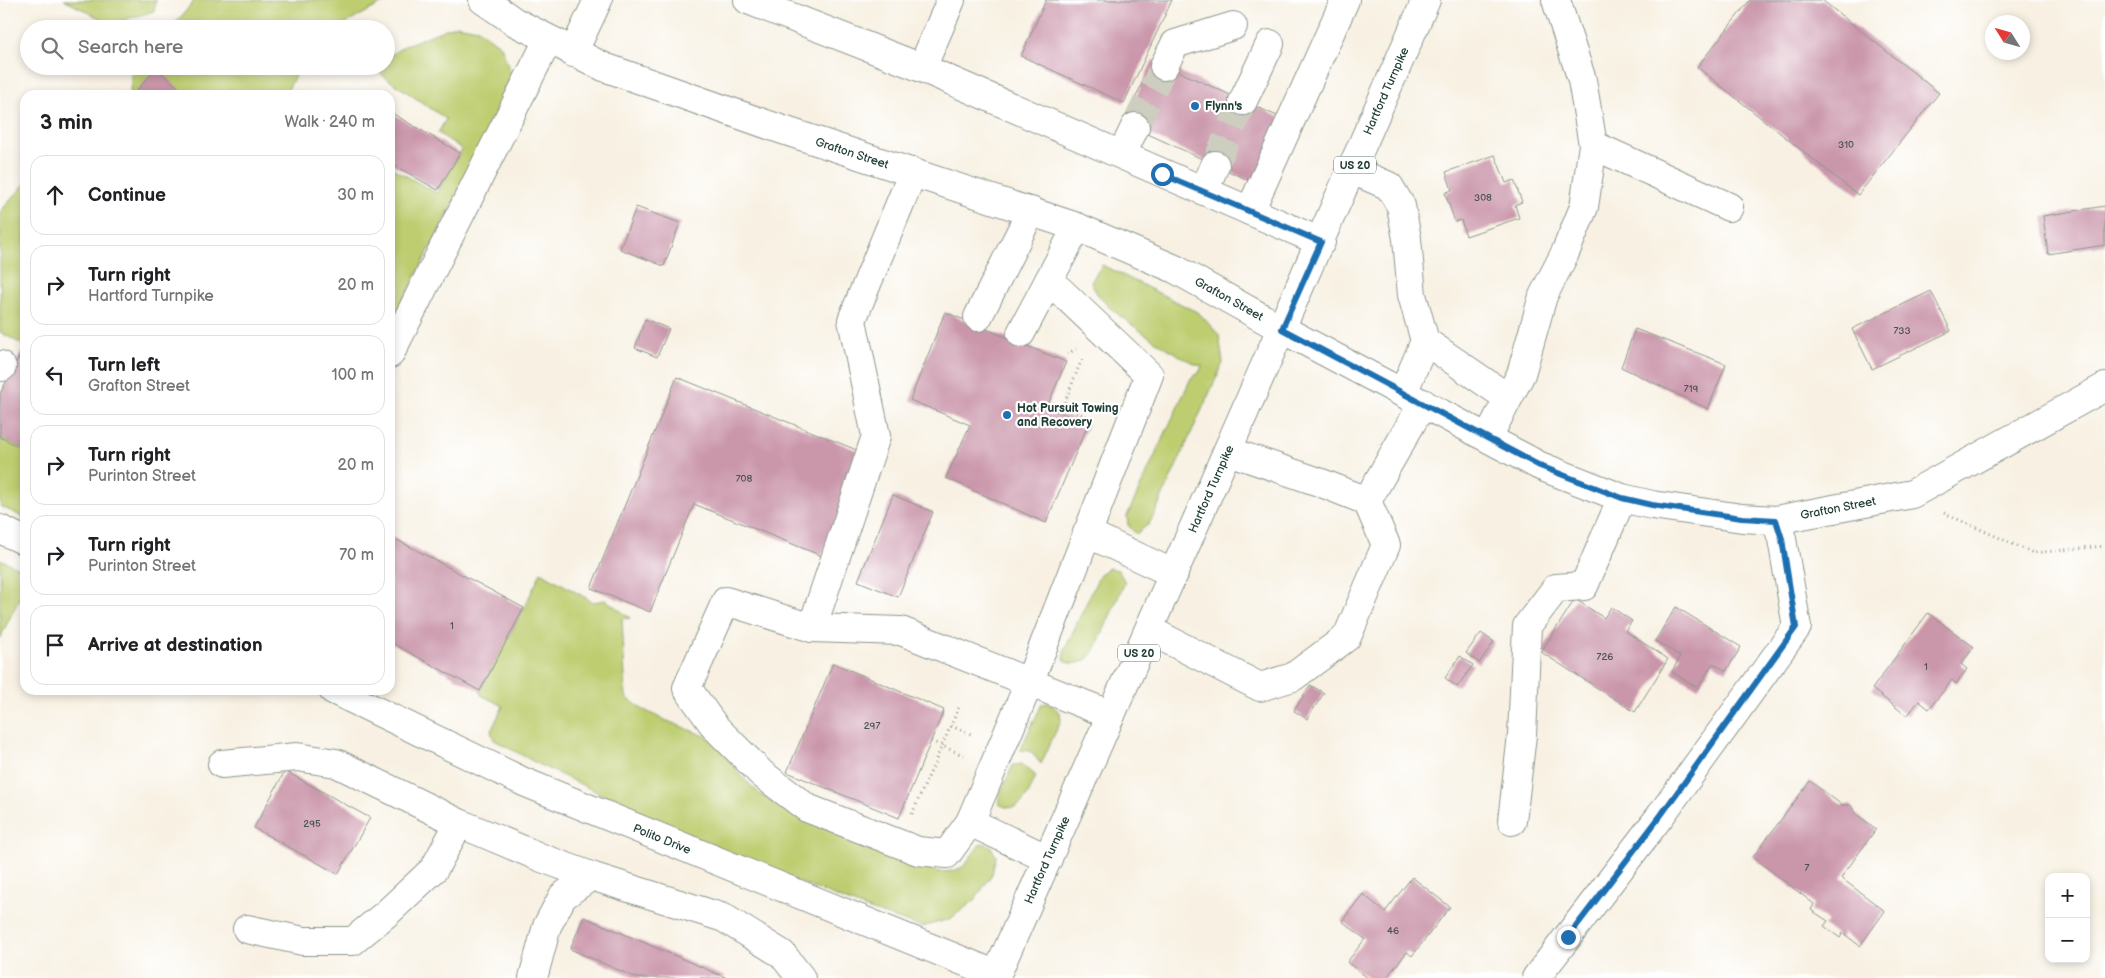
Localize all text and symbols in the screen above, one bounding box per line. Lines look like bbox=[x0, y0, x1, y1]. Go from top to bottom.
north arrow bbox=[1985, 15, 2030, 60]
search box bbox=[20, 20, 395, 75]
icon: search bbox=[38, 34, 66, 62]
text: Search here bbox=[78, 36, 183, 59]
street label: Hartford Turnpike bbox=[1360, 45, 1412, 137]
place label: Flynn's bbox=[1205, 99, 1242, 114]
marker: Flynn's bbox=[1189, 100, 1201, 112]
text: 3 min bbox=[40, 110, 93, 135]
text: Walk · 240 m bbox=[285, 113, 375, 132]
street label: Grafton Street bbox=[813, 135, 891, 173]
house number: 310 bbox=[1838, 139, 1854, 151]
road number: US 20 bbox=[1334, 156, 1376, 174]
route start bbox=[1151, 163, 1174, 186]
icon: ahead bbox=[41, 181, 69, 209]
text: Continue bbox=[88, 184, 166, 207]
text: 30 m bbox=[337, 186, 374, 205]
house number: 308 bbox=[1474, 192, 1492, 204]
text: Turn right bbox=[88, 264, 171, 287]
icon: right bbox=[41, 271, 69, 299]
street label: Grafton Street bbox=[1192, 274, 1266, 325]
text: 20 m bbox=[338, 276, 374, 295]
text: Hartford Turnpike bbox=[88, 287, 214, 306]
house number: 733 bbox=[1893, 325, 1911, 337]
text: Turn left bbox=[88, 354, 160, 377]
icon: left bbox=[41, 361, 69, 389]
text: 100 m bbox=[331, 366, 374, 385]
text: Grafton Street bbox=[88, 377, 190, 396]
house number: 719 bbox=[1684, 383, 1698, 395]
place label: Hot Pursuit Towing and Recovery bbox=[1017, 401, 1119, 430]
marker: Hot Pursuit Towing and Recovery bbox=[1001, 409, 1013, 421]
street label: Hartford Turnpike bbox=[1185, 443, 1237, 535]
text: Turn right bbox=[88, 444, 171, 467]
icon: right bbox=[41, 451, 69, 479]
text: 20 m bbox=[338, 456, 374, 475]
text: Purinton Street bbox=[88, 467, 196, 486]
house number: 708 bbox=[736, 473, 752, 485]
street label: Grafton Street bbox=[1799, 494, 1877, 523]
text: Turn right bbox=[88, 534, 171, 557]
icon: right bbox=[41, 541, 69, 569]
text: 70 m bbox=[339, 546, 374, 565]
text: Purinton Street bbox=[88, 557, 196, 576]
house number: 1 bbox=[450, 620, 454, 632]
icon: arrive bbox=[41, 631, 69, 659]
text: Arrive at destination bbox=[88, 634, 263, 657]
road number: US 20 bbox=[1118, 644, 1160, 661]
house number: 726 bbox=[1597, 651, 1613, 663]
house number: 1 bbox=[1924, 661, 1928, 673]
house number: 297 bbox=[864, 720, 880, 732]
street label: Hartford Turnpike bbox=[1021, 814, 1073, 906]
house number: 295 bbox=[303, 818, 321, 830]
street label: Polito Drive bbox=[631, 821, 693, 858]
house number: 7 bbox=[1805, 862, 1810, 874]
map controls bbox=[2045, 873, 2090, 963]
button: + bbox=[2045, 873, 2090, 918]
button: − bbox=[2045, 918, 2090, 963]
house number: 46 bbox=[1387, 925, 1399, 937]
route end bbox=[1557, 926, 1580, 949]

